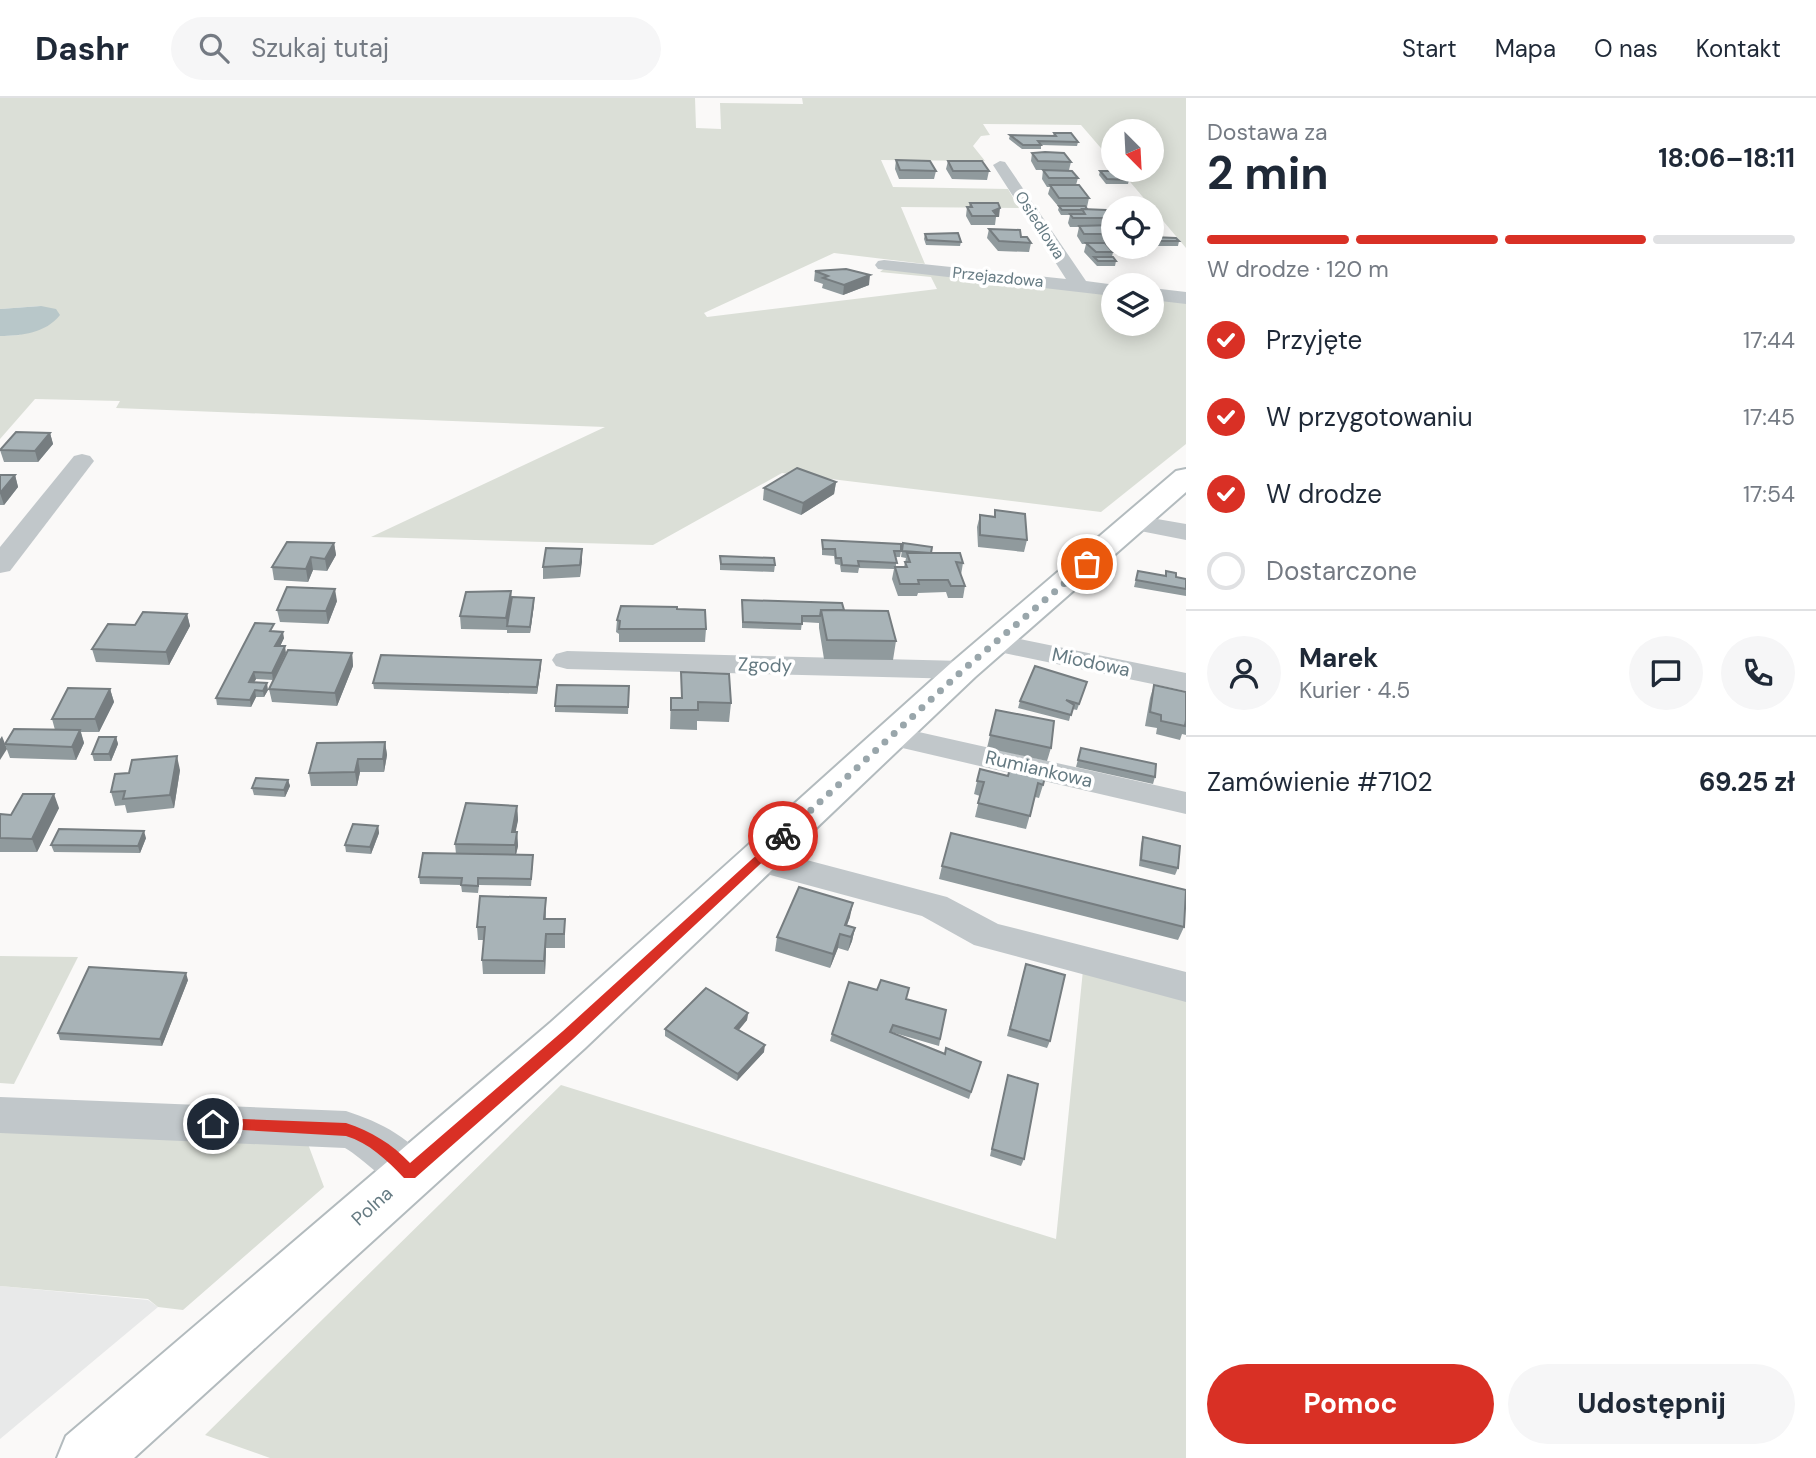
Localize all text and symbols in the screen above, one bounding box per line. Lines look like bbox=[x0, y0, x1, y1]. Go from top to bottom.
search box bbox=[171, 17, 661, 80]
text: Dashr bbox=[35, 27, 129, 70]
icon: search bbox=[195, 29, 233, 67]
text: Szukaj tutaj bbox=[251, 31, 389, 65]
text: Start bbox=[1402, 33, 1457, 64]
text: Mapa bbox=[1495, 33, 1556, 64]
text: O nas bbox=[1594, 33, 1658, 64]
text: Kontakt bbox=[1696, 33, 1781, 64]
text: Dostawa za bbox=[1207, 117, 1328, 147]
north arrow bbox=[1101, 119, 1164, 182]
map controls bbox=[1101, 119, 1164, 336]
text: 18:06–18:11 bbox=[1658, 141, 1795, 175]
text: 2 min bbox=[1207, 143, 1329, 203]
street label: Osiedlowa bbox=[1010, 187, 1070, 263]
button: locate bbox=[1101, 196, 1164, 259]
text: W drodze · 120 m bbox=[1207, 254, 1389, 284]
street label: Przejazdowa bbox=[951, 262, 1045, 292]
button: layers bbox=[1101, 273, 1164, 336]
icon: check bbox=[1207, 321, 1245, 359]
text: Przyjęte bbox=[1266, 323, 1362, 357]
text: 17:44 bbox=[1743, 325, 1795, 355]
icon: check bbox=[1207, 398, 1245, 436]
text: W przygotowaniu bbox=[1266, 400, 1473, 434]
text: 17:45 bbox=[1743, 402, 1795, 432]
icon: check bbox=[1207, 475, 1245, 513]
text: W drodze bbox=[1266, 477, 1382, 511]
text: 17:54 bbox=[1743, 479, 1795, 509]
pin bbox=[1057, 534, 1117, 594]
icon: bag bbox=[1068, 545, 1106, 583]
text: Dostarczone bbox=[1266, 554, 1417, 588]
button: person bbox=[1207, 636, 1281, 710]
button: chat bbox=[1629, 636, 1703, 710]
button: phone bbox=[1721, 636, 1795, 710]
text: Marek bbox=[1299, 641, 1378, 675]
street label: Miodowa bbox=[1050, 642, 1132, 682]
street label: Zgody bbox=[737, 652, 793, 678]
text: Kurier · 4.5 bbox=[1299, 675, 1410, 705]
street label: Rumiankowa bbox=[983, 745, 1095, 793]
text: Zamówienie #7102 bbox=[1207, 765, 1433, 799]
text: 69.25 zł bbox=[1699, 765, 1795, 799]
courier bbox=[748, 801, 818, 871]
icon: bike bbox=[764, 817, 802, 855]
pin bbox=[183, 1094, 243, 1154]
icon: home bbox=[194, 1105, 232, 1143]
street label: Polna bbox=[346, 1181, 398, 1231]
button: Pomoc bbox=[1207, 1364, 1494, 1444]
button: Udostępnij bbox=[1508, 1364, 1795, 1444]

